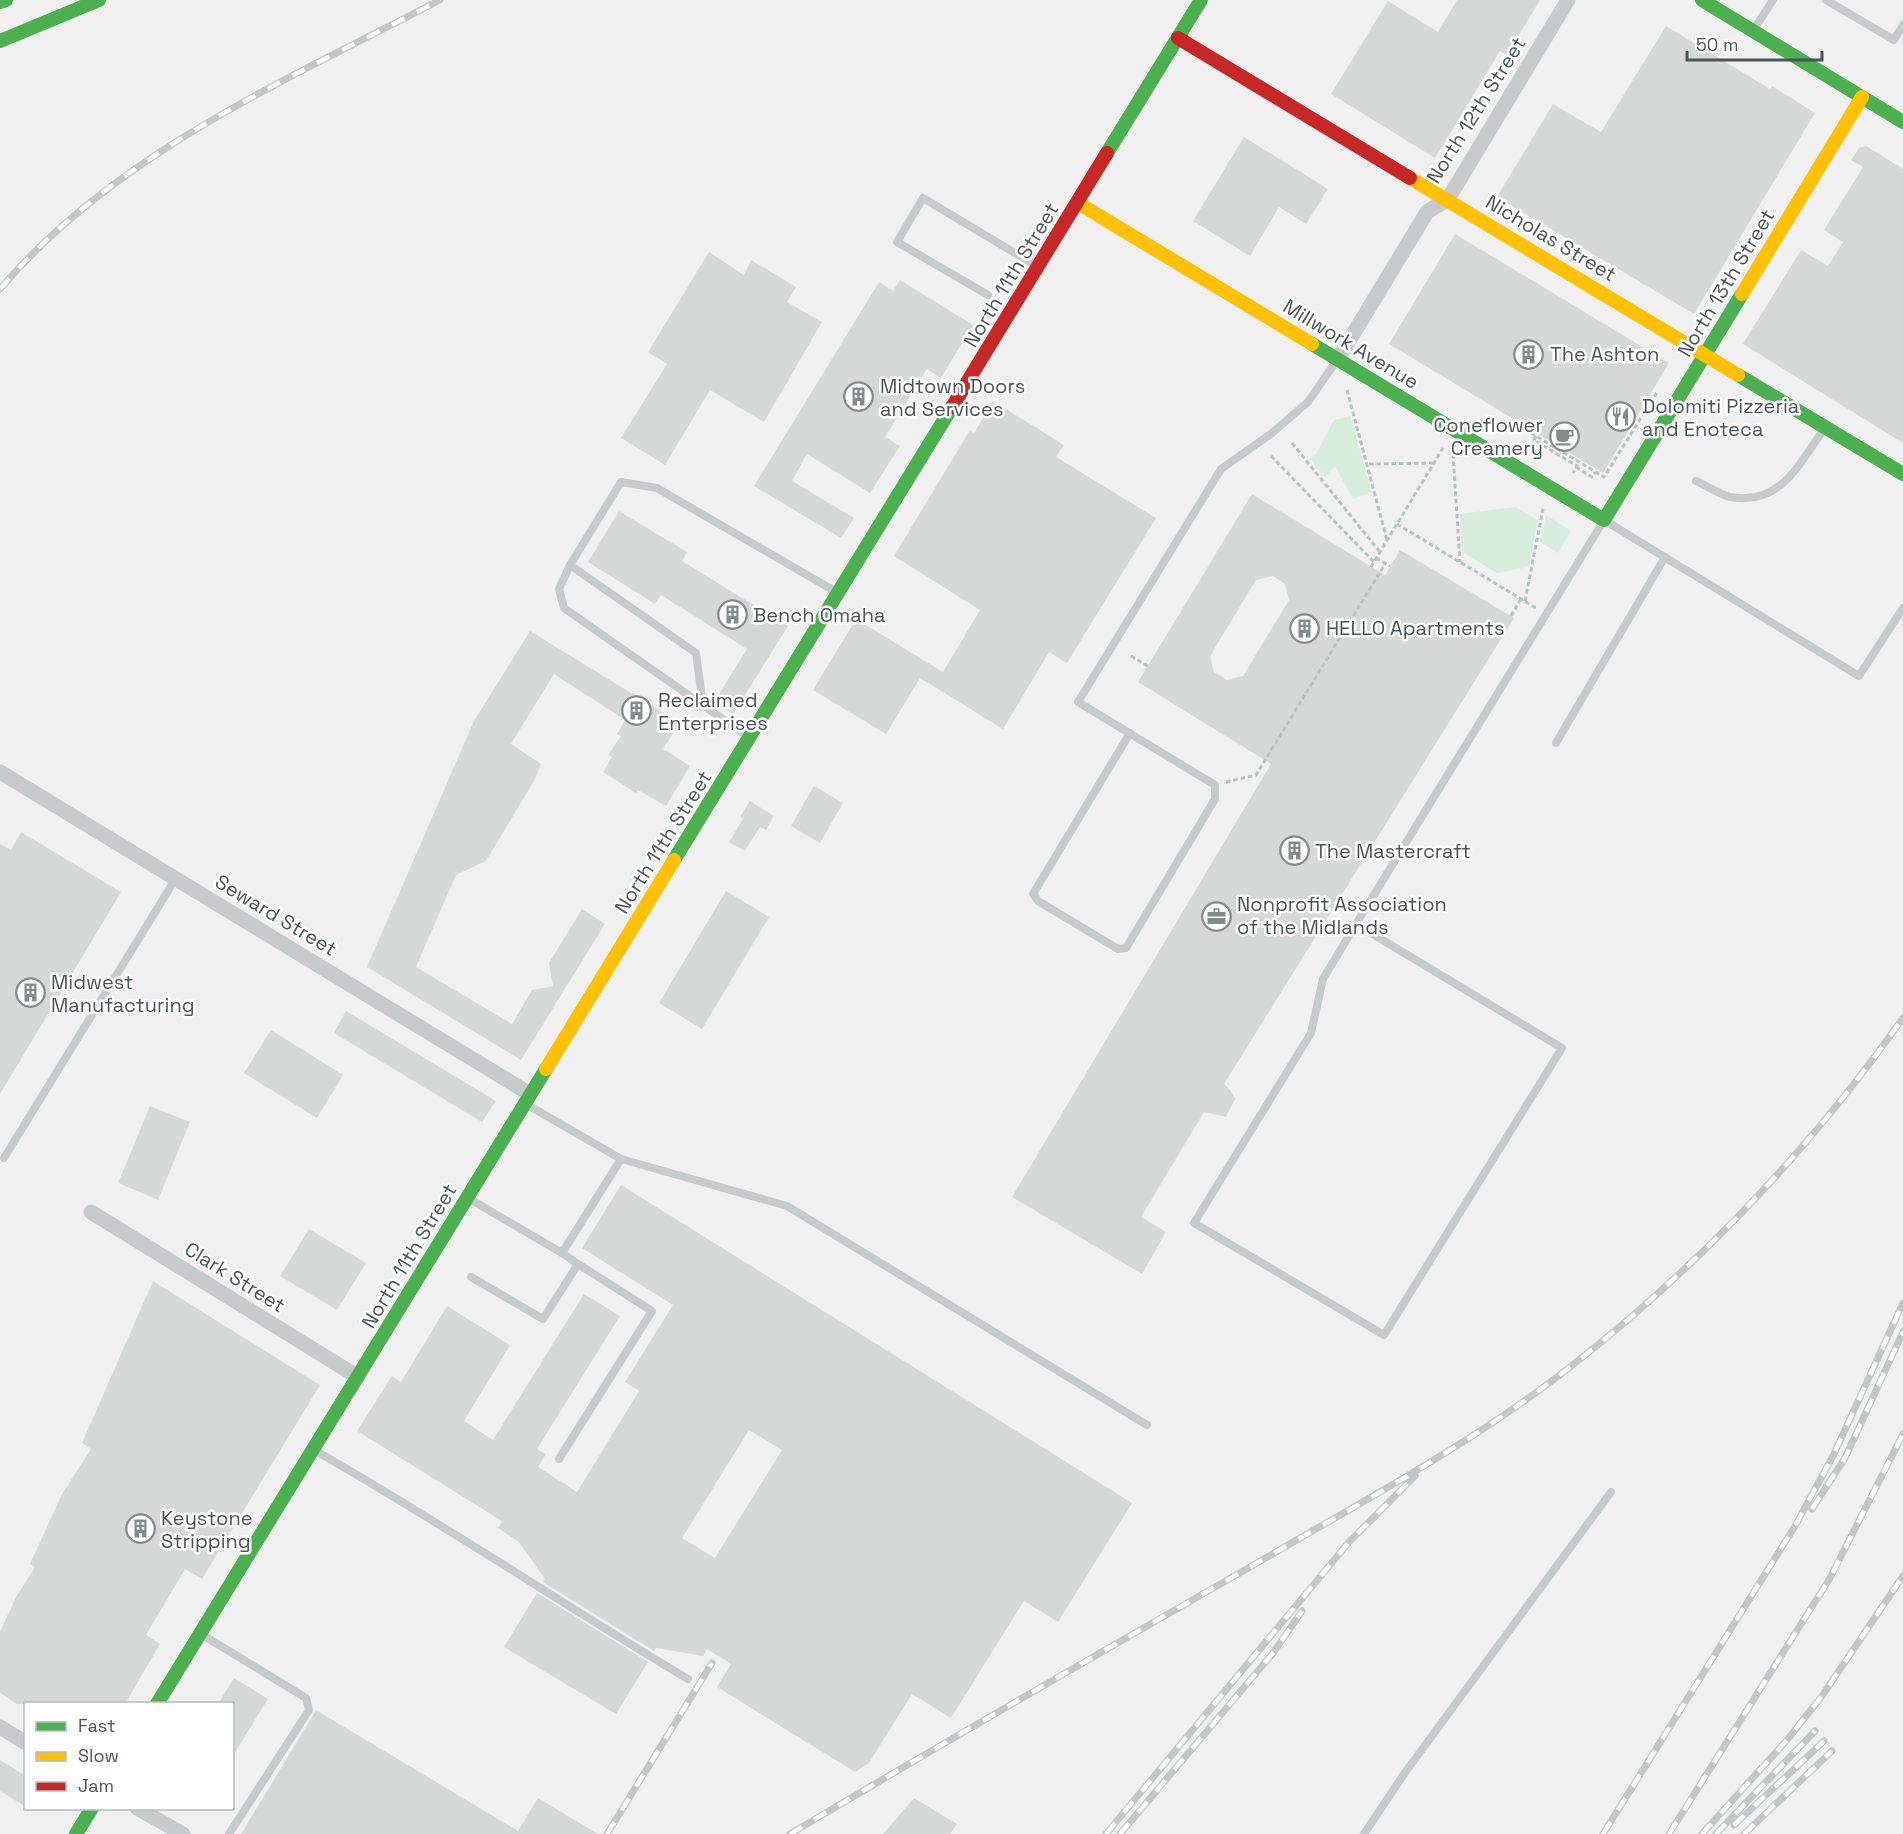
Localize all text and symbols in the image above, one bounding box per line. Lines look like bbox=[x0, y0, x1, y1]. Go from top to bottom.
scale bar bbox=[1687, 24, 1822, 62]
street label: North 12th Street bbox=[1420, 32, 1532, 188]
text: 50 m bbox=[1696, 33, 1738, 56]
street label: Nicholas Street bbox=[1481, 189, 1621, 287]
street label: North 11th Street bbox=[958, 198, 1064, 352]
street label: North 13th Street bbox=[1672, 204, 1780, 362]
street label: Millwork Avenue bbox=[1278, 293, 1424, 395]
building icon: The Ashton bbox=[1513, 338, 1545, 370]
place label: The Ashton bbox=[1550, 341, 1659, 367]
place label: Midtown Doors and Services bbox=[880, 373, 1025, 422]
building icon: Midtown Doors and Services bbox=[843, 381, 875, 413]
place label: Dolomiti Pizzeria and Enoteca bbox=[1642, 393, 1799, 442]
restaurant icon: Dolomiti Pizzeria and Enoteca bbox=[1605, 401, 1637, 433]
place label: Coneflower Creamery bbox=[1433, 412, 1543, 461]
cafe icon: Coneflower Creamery bbox=[1548, 421, 1580, 453]
building icon: Bench Omaha bbox=[716, 599, 748, 631]
place label: Bench Omaha bbox=[753, 602, 886, 628]
building icon: HELLO Apartments bbox=[1289, 612, 1321, 644]
place label: HELLO Apartments bbox=[1326, 615, 1505, 641]
place label: Reclaimed Enterprises bbox=[658, 687, 768, 736]
building icon: Reclaimed Enterprises bbox=[621, 695, 653, 727]
street label: North 11th Street bbox=[608, 765, 718, 919]
building icon: The Mastercraft bbox=[1278, 835, 1310, 867]
place label: The Mastercraft bbox=[1315, 838, 1471, 864]
street label: Seward Street bbox=[210, 868, 342, 962]
place label: Nonprofit Association of the Midlands bbox=[1237, 891, 1447, 940]
office icon: Nonprofit Association of the Midlands bbox=[1200, 900, 1232, 932]
place label: Midwest Manufacturing bbox=[51, 969, 195, 1018]
building icon: Midwest Manufacturing bbox=[14, 977, 46, 1009]
street label: North 11th Street bbox=[356, 1179, 462, 1333]
street label: Clark Street bbox=[180, 1236, 290, 1318]
place label: Keystone Stripping bbox=[161, 1505, 252, 1554]
building icon: Keystone Stripping bbox=[124, 1513, 156, 1545]
legend bbox=[24, 1702, 234, 1810]
text: Fast bbox=[78, 1714, 115, 1737]
text: Slow bbox=[78, 1744, 119, 1767]
text: Jam bbox=[78, 1774, 114, 1797]

